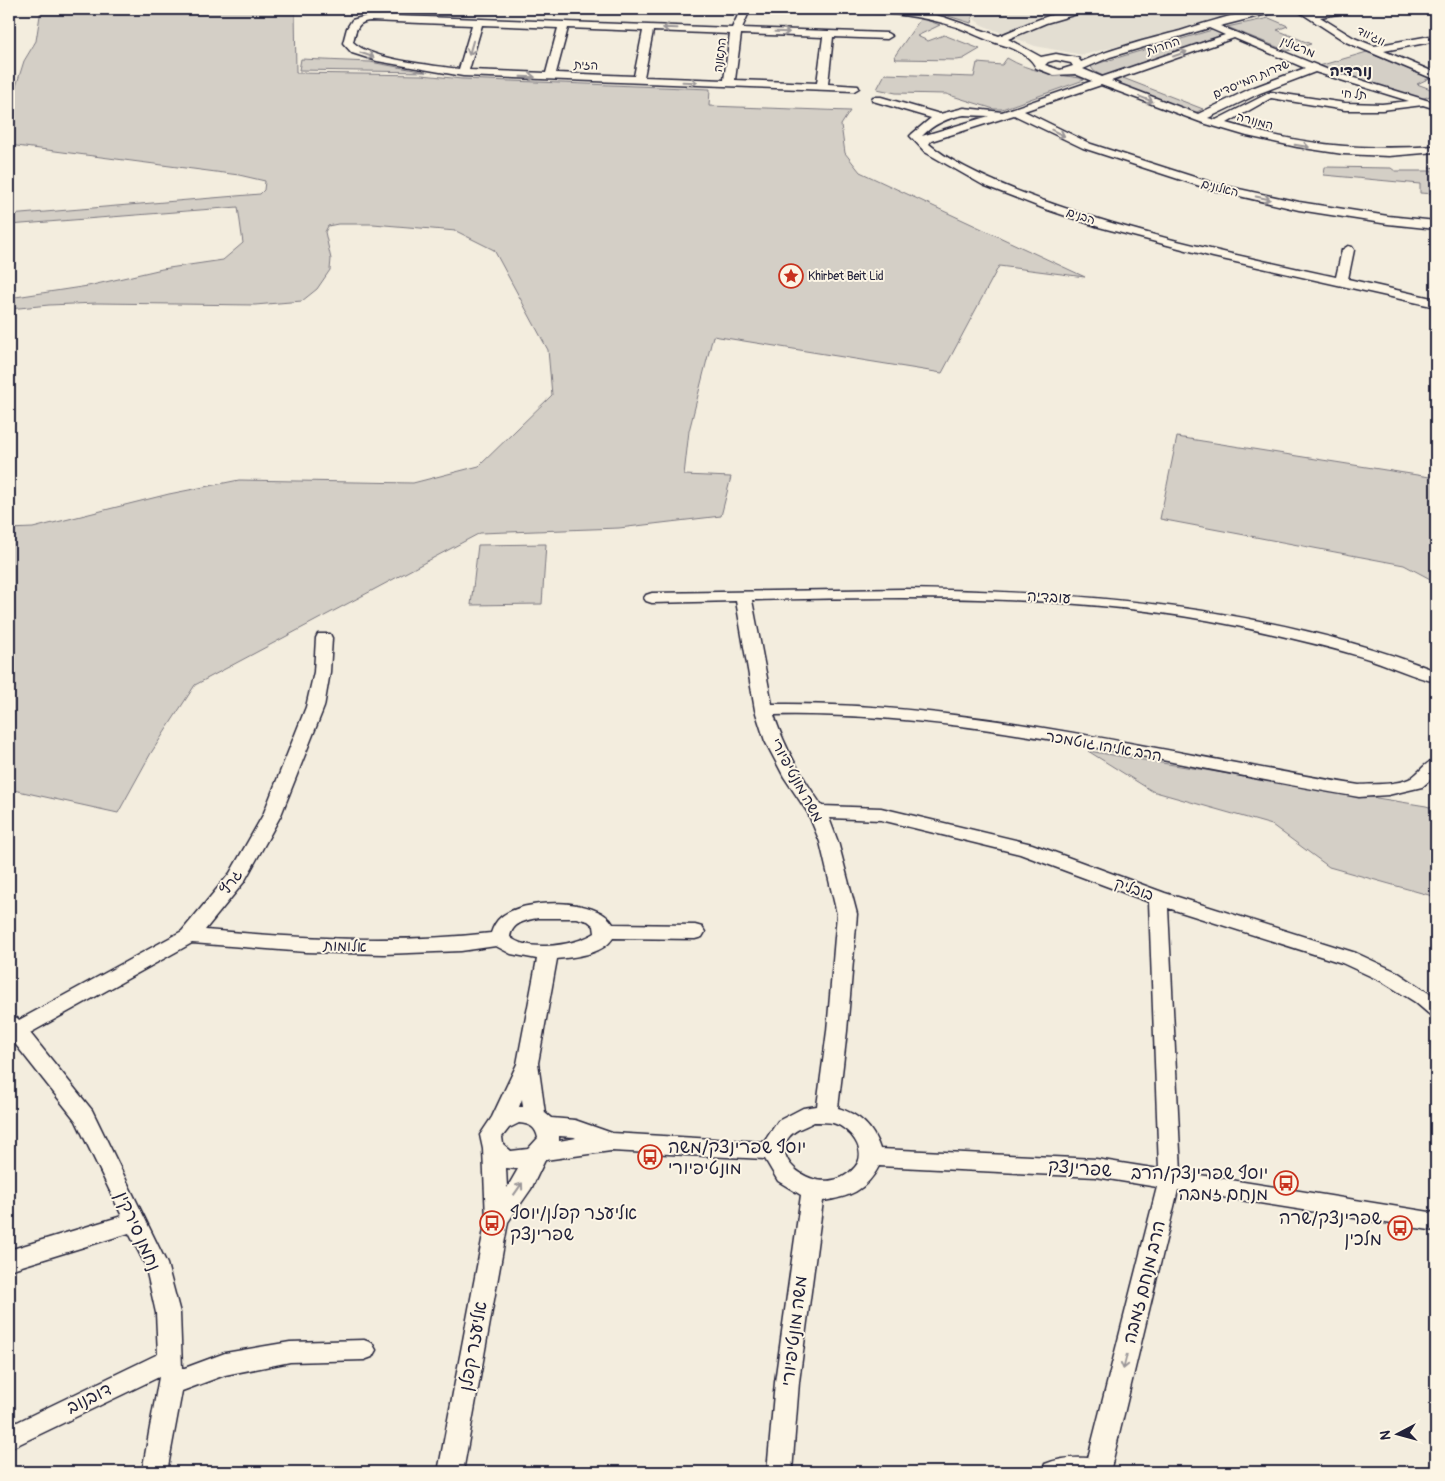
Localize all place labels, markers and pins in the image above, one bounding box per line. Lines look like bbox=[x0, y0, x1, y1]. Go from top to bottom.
place icon: Khirbet Beit Lid bbox=[778, 263, 804, 289]
place label: Khirbet Beit Lid bbox=[808, 269, 884, 284]
place label: יוסף שפרינצק/משה מונטיפיורי bbox=[668, 1136, 806, 1180]
bus stop icon: יוסף שפרינצק/משה מונטיפיורי bbox=[637, 1144, 663, 1170]
place label: יוסף שפרינצק/הרב מנחם זמבה bbox=[1131, 1162, 1268, 1206]
bus stop icon: יוסף שפרינצק/הרב מנחם זמבה bbox=[1273, 1170, 1299, 1196]
place label: אליעזר קפלן/יוסף שפרינצק bbox=[510, 1202, 637, 1246]
place label: שפרינצק/שרה מלכין bbox=[1279, 1207, 1382, 1251]
bus stop icon: אליעזר קפלן/יוסף שפרינצק bbox=[479, 1210, 505, 1236]
bus stop icon: שפרינצק/שרה מלכין bbox=[1387, 1215, 1413, 1241]

